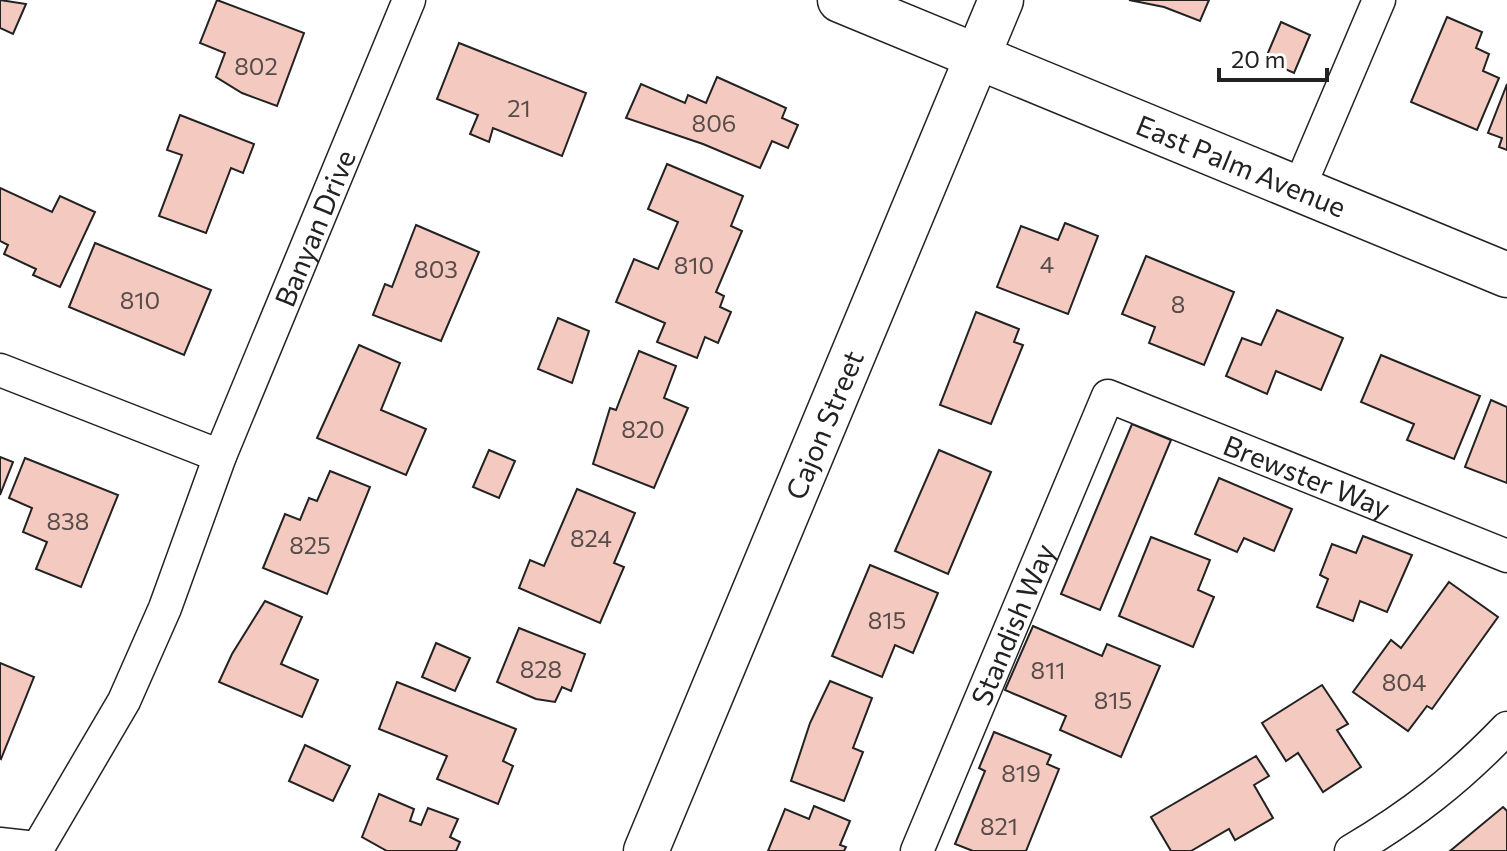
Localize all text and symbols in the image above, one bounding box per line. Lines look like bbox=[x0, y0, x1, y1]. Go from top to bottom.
scale bar bbox=[1219, 32, 1327, 82]
text: 20 m bbox=[1231, 44, 1285, 73]
house number: 802 bbox=[234, 51, 278, 80]
house number: 21 bbox=[507, 93, 531, 122]
street label: East Palm Avenue bbox=[1132, 107, 1351, 224]
house number: 806 bbox=[692, 108, 736, 137]
street label: Banyan Drive bbox=[267, 145, 362, 311]
house number: 4 bbox=[1040, 249, 1054, 278]
house number: 810 bbox=[674, 250, 714, 279]
house number: 803 bbox=[414, 254, 458, 283]
house number: 810 bbox=[120, 285, 160, 314]
house number: 8 bbox=[1171, 289, 1185, 318]
street label: Cajon Street bbox=[778, 345, 870, 504]
house number: 820 bbox=[621, 414, 665, 443]
street label: Brewster Way bbox=[1219, 427, 1395, 525]
house number: 838 bbox=[47, 506, 89, 535]
house number: 824 bbox=[570, 523, 612, 552]
house number: 825 bbox=[289, 530, 331, 559]
street label: Standish Way bbox=[963, 538, 1061, 710]
house number: 815 bbox=[868, 605, 906, 634]
house number: 828 bbox=[520, 654, 562, 683]
house number: 811 bbox=[1030, 655, 1066, 684]
house number: 804 bbox=[1382, 667, 1426, 696]
house number: 815 bbox=[1094, 685, 1132, 714]
house number: 819 bbox=[1001, 758, 1041, 787]
house number: 821 bbox=[980, 811, 1018, 840]

